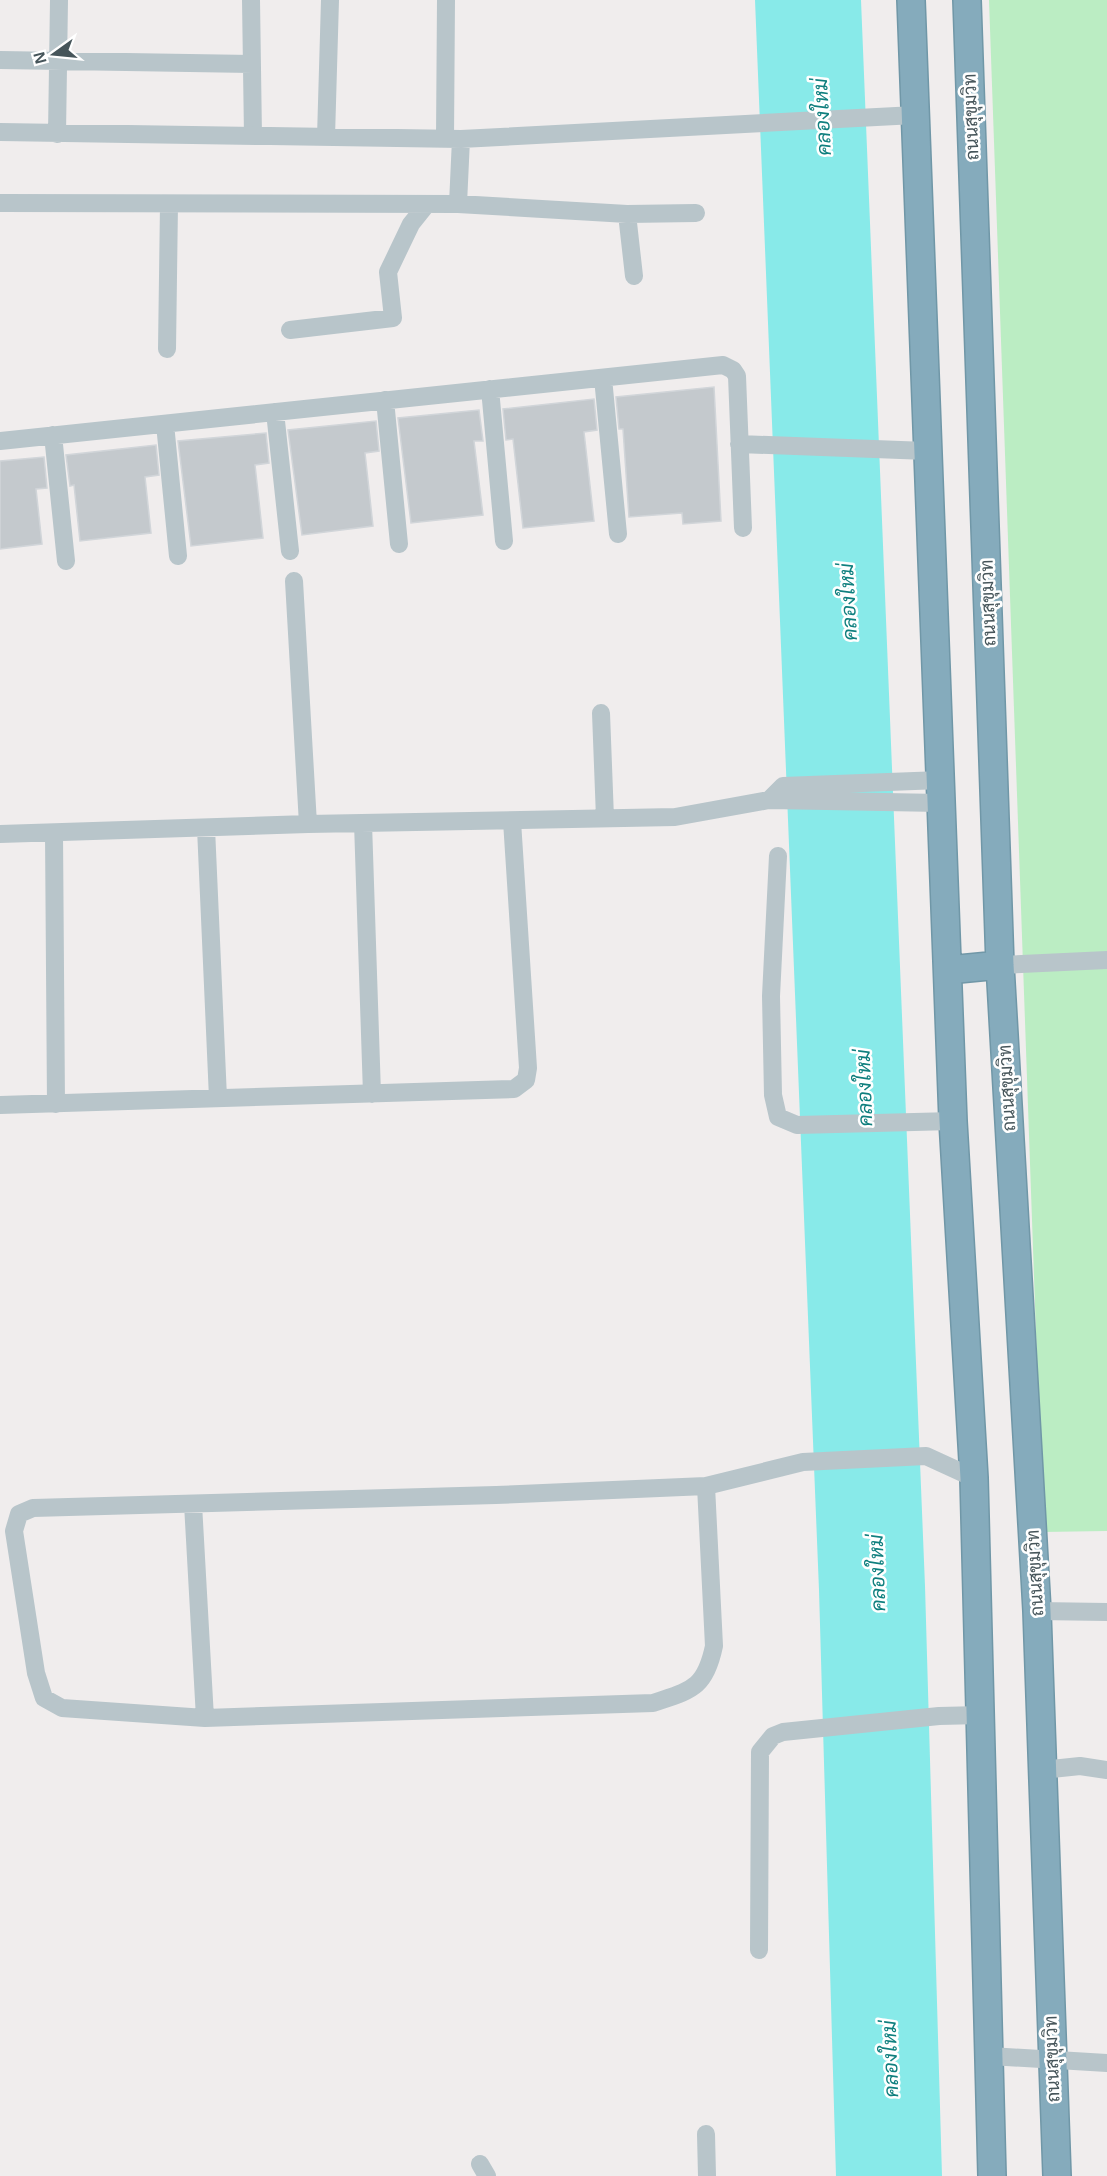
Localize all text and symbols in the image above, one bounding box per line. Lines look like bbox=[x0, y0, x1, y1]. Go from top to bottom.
north arrow bbox=[24, 24, 84, 84]
text: N bbox=[30, 50, 50, 66]
street label: ถนนสุขุมวิท bbox=[958, 73, 985, 161]
water label: คลองใหม่ bbox=[807, 77, 835, 156]
street label: ถนนสุขุมวิท bbox=[975, 559, 1002, 647]
water label: คลองใหม่ bbox=[833, 562, 861, 641]
street label: ถนนสุขุมวิท bbox=[994, 1044, 1021, 1132]
water label: คลองใหม่ bbox=[850, 1048, 876, 1127]
street label: ถนนสุขุมวิท bbox=[1022, 1529, 1049, 1617]
water label: คลองใหม่ bbox=[863, 1533, 889, 1612]
street label: ถนนสุขุมวิท bbox=[1039, 2015, 1066, 2103]
water label: คลองใหม่ bbox=[876, 2019, 902, 2098]

